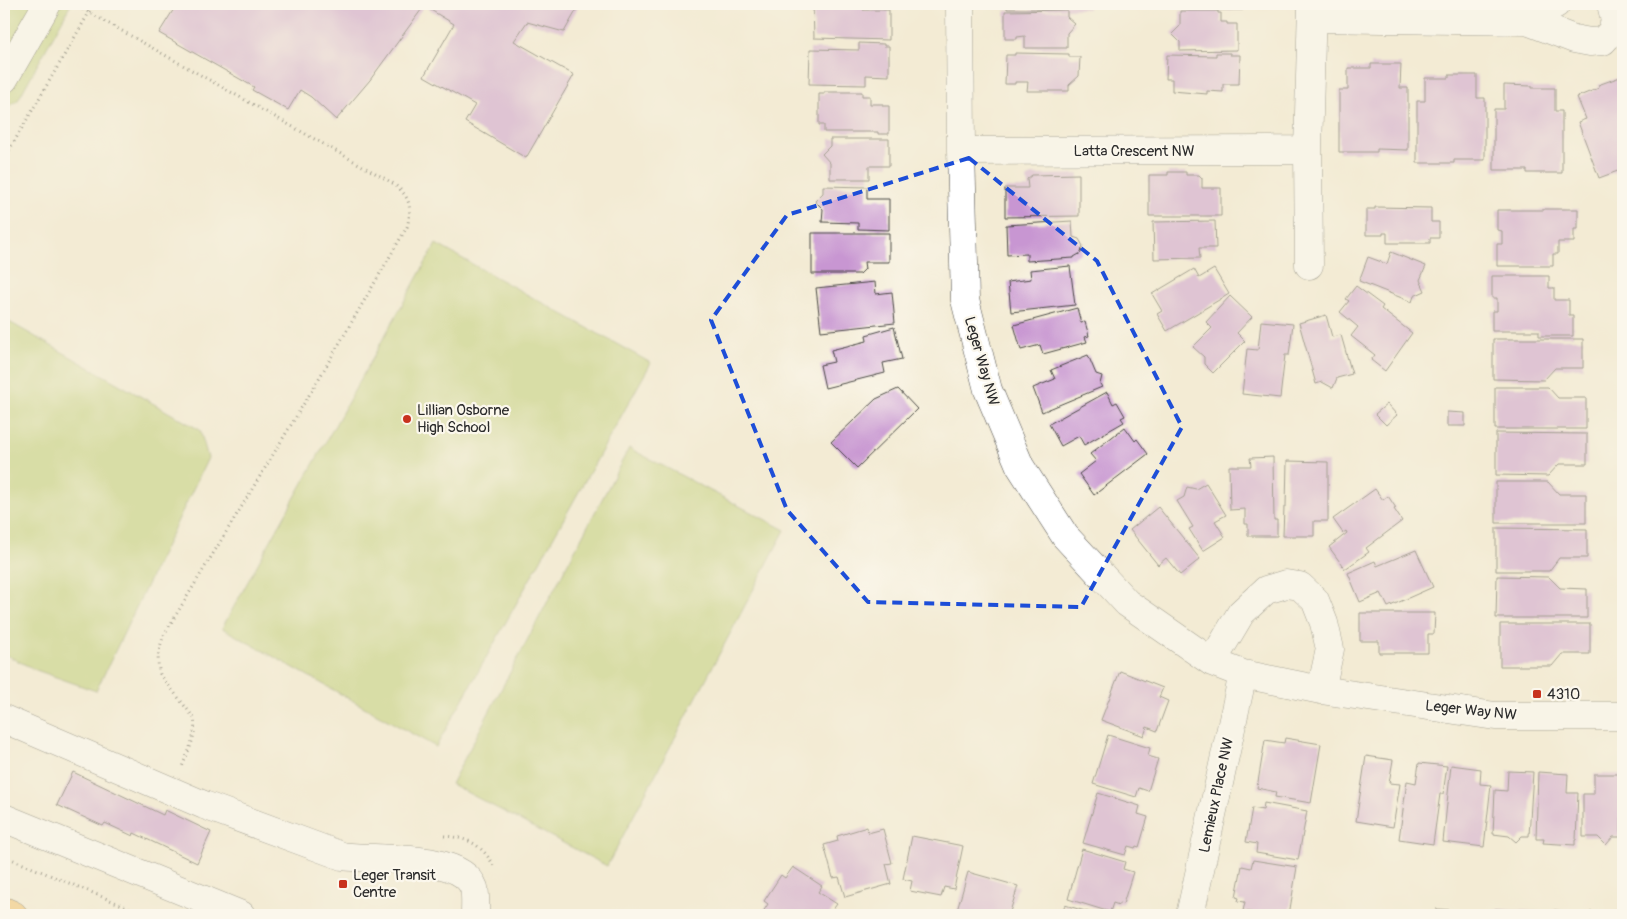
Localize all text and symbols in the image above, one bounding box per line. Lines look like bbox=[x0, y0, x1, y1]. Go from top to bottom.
street label: Latta Crescent NW bbox=[1073, 142, 1195, 161]
street label: Leger Way NW bbox=[960, 314, 1003, 408]
place label: Lillian Osborne High School bbox=[417, 401, 510, 437]
marker: Lillian Osborne High School bbox=[401, 413, 413, 425]
place label: 4310 bbox=[1547, 685, 1580, 704]
marker: 4310 bbox=[1531, 688, 1543, 700]
street label: Leger Way NW bbox=[1424, 696, 1518, 725]
street label: Lemieux Place NW bbox=[1195, 736, 1238, 855]
place label: Leger Transit Centre bbox=[353, 866, 437, 902]
marker: Leger Transit Centre bbox=[337, 878, 349, 890]

